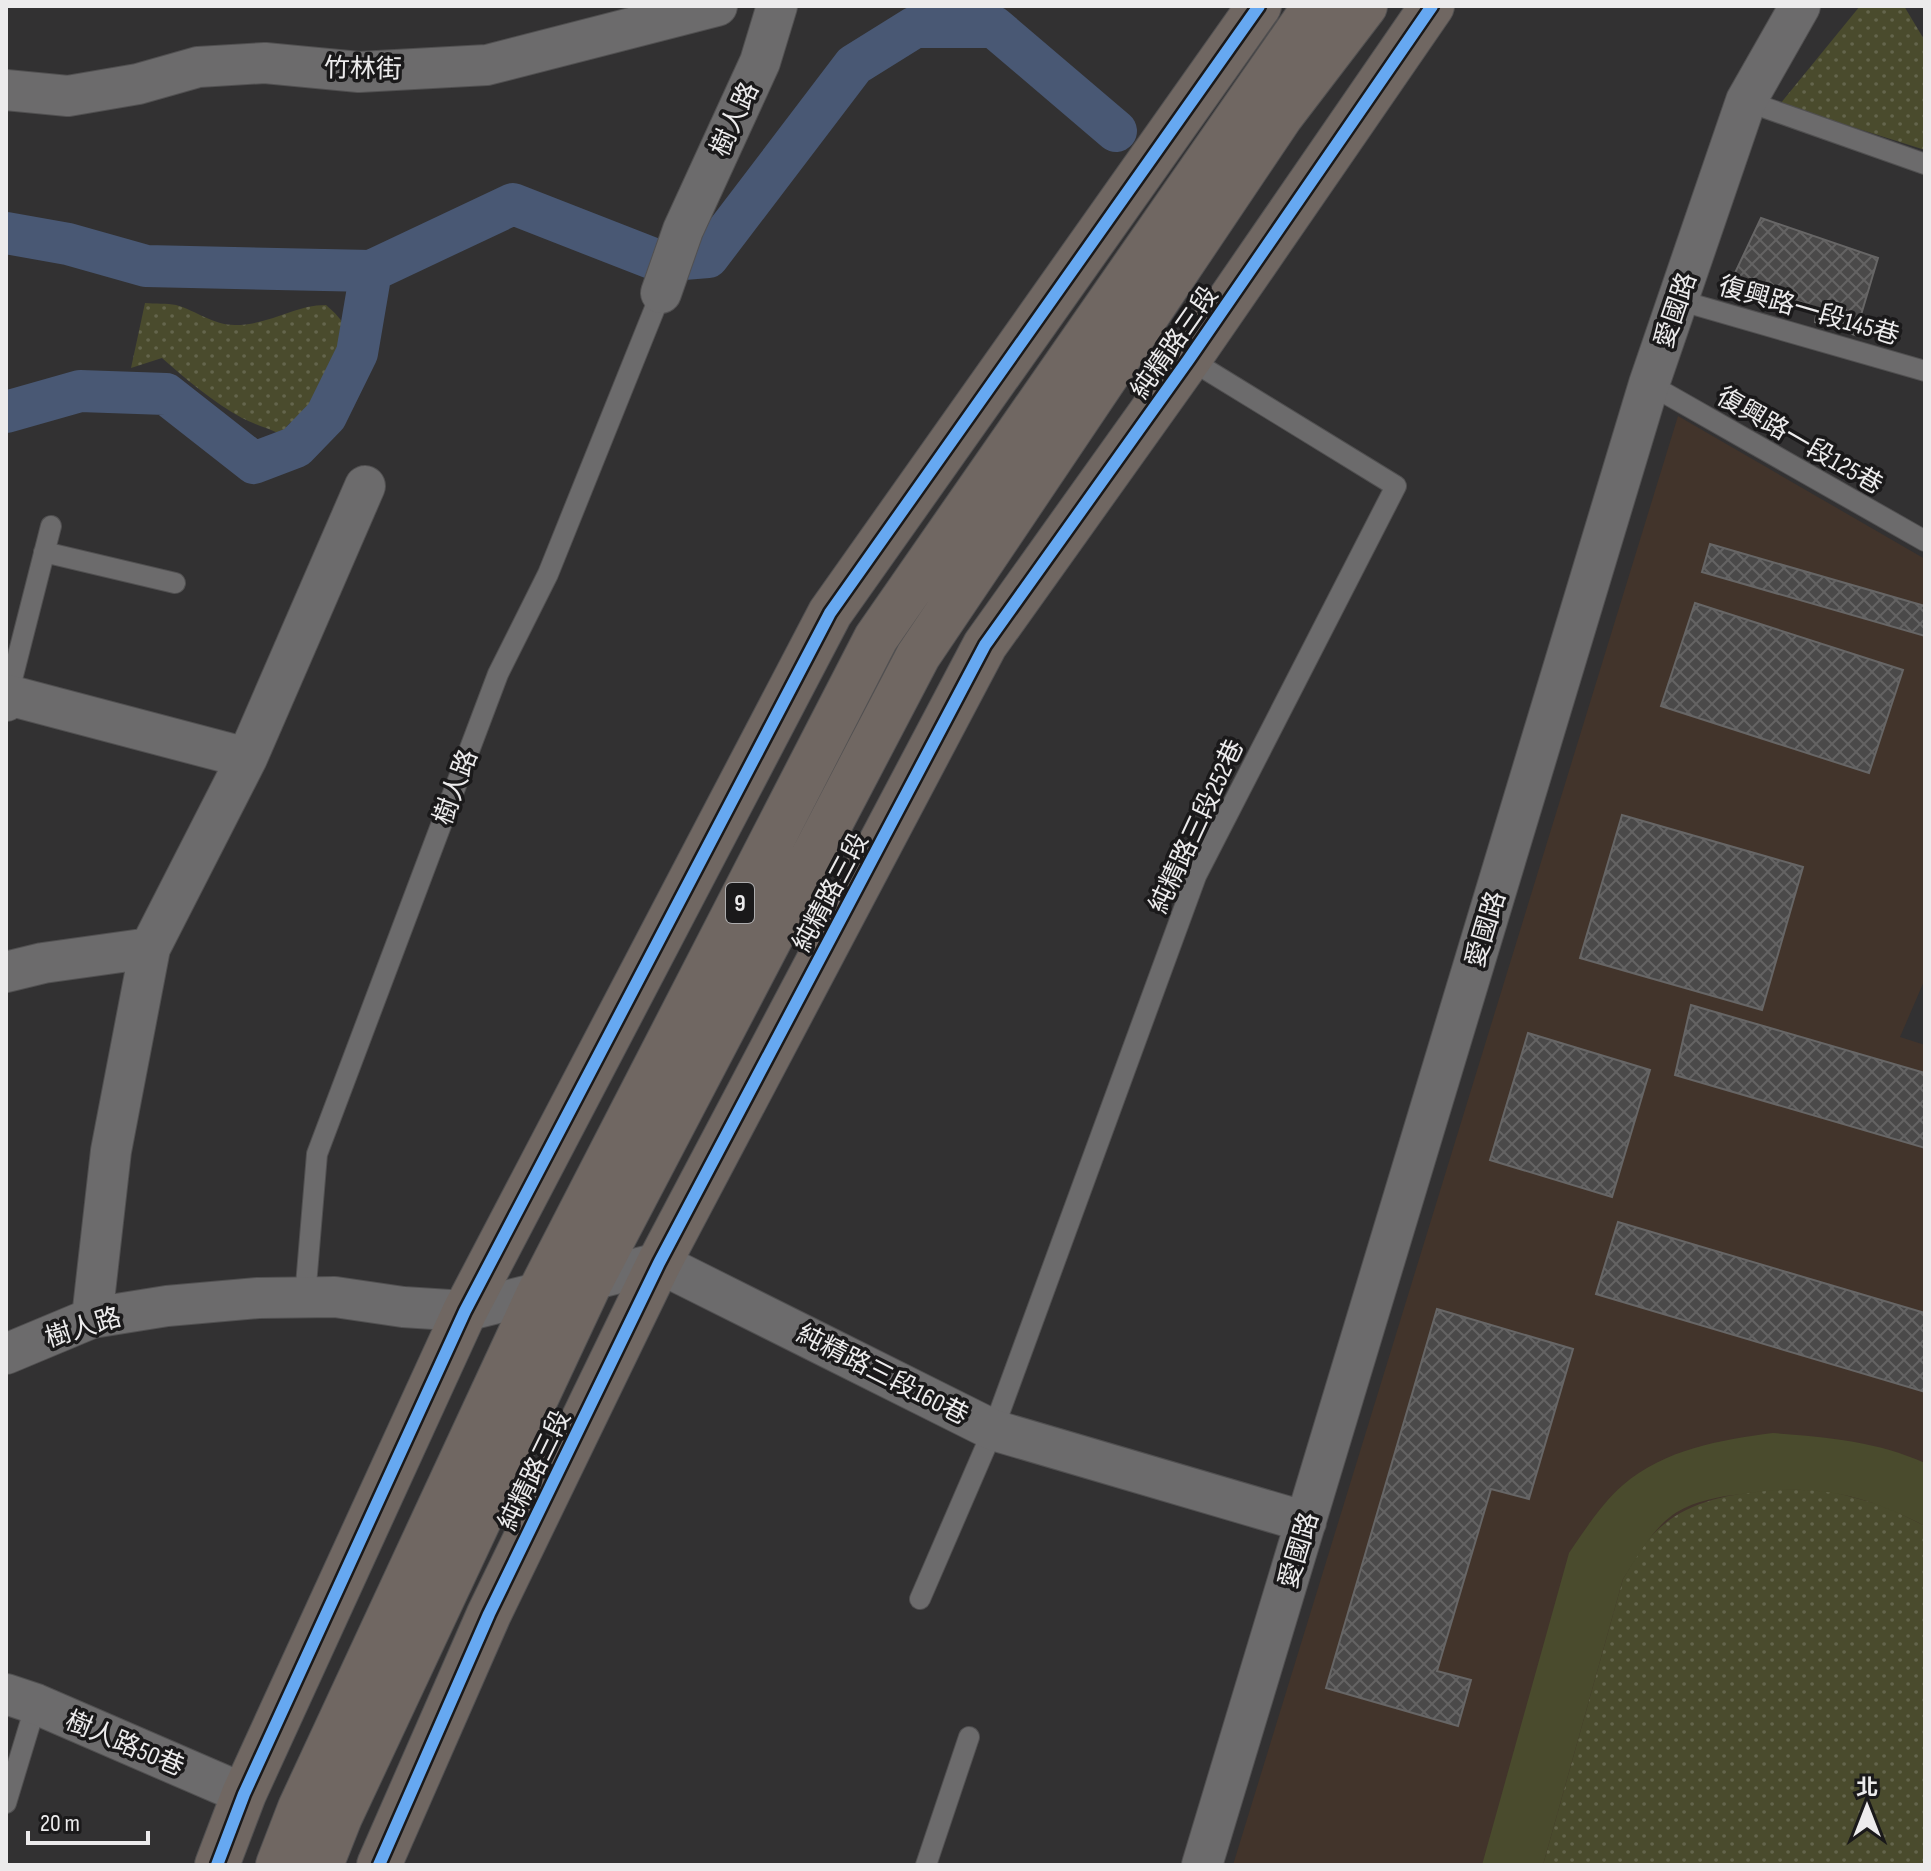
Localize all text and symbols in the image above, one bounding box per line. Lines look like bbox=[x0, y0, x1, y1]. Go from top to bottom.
street label: 竹林街 bbox=[324, 53, 402, 86]
street label: 樹人路 bbox=[705, 78, 766, 162]
street label: 愛國路 bbox=[1649, 269, 1704, 352]
street label: 復興路一段145巷 bbox=[1715, 271, 1902, 352]
street label: 純精路三段 bbox=[1125, 281, 1225, 405]
street label: 復興路一段125巷 bbox=[1711, 381, 1888, 501]
street label: 純精路三段252巷 bbox=[1144, 735, 1251, 918]
street label: 樹人路 bbox=[428, 746, 485, 830]
street label: 純精路三段 bbox=[787, 828, 876, 957]
road number: 9 bbox=[726, 883, 754, 923]
street label: 愛國路 bbox=[1460, 888, 1513, 971]
street label: 樹人路 bbox=[42, 1302, 125, 1355]
street label: 純精路三段160巷 bbox=[791, 1319, 973, 1432]
street label: 純精路三段 bbox=[493, 1405, 578, 1536]
street label: 愛國路 bbox=[1273, 1509, 1326, 1592]
street label: 樹人路50巷 bbox=[60, 1705, 188, 1783]
north arrow bbox=[1827, 1767, 1907, 1847]
text: 北 bbox=[1856, 1775, 1878, 1802]
scale bar bbox=[28, 1795, 148, 1845]
text: 20 m bbox=[40, 1809, 80, 1838]

